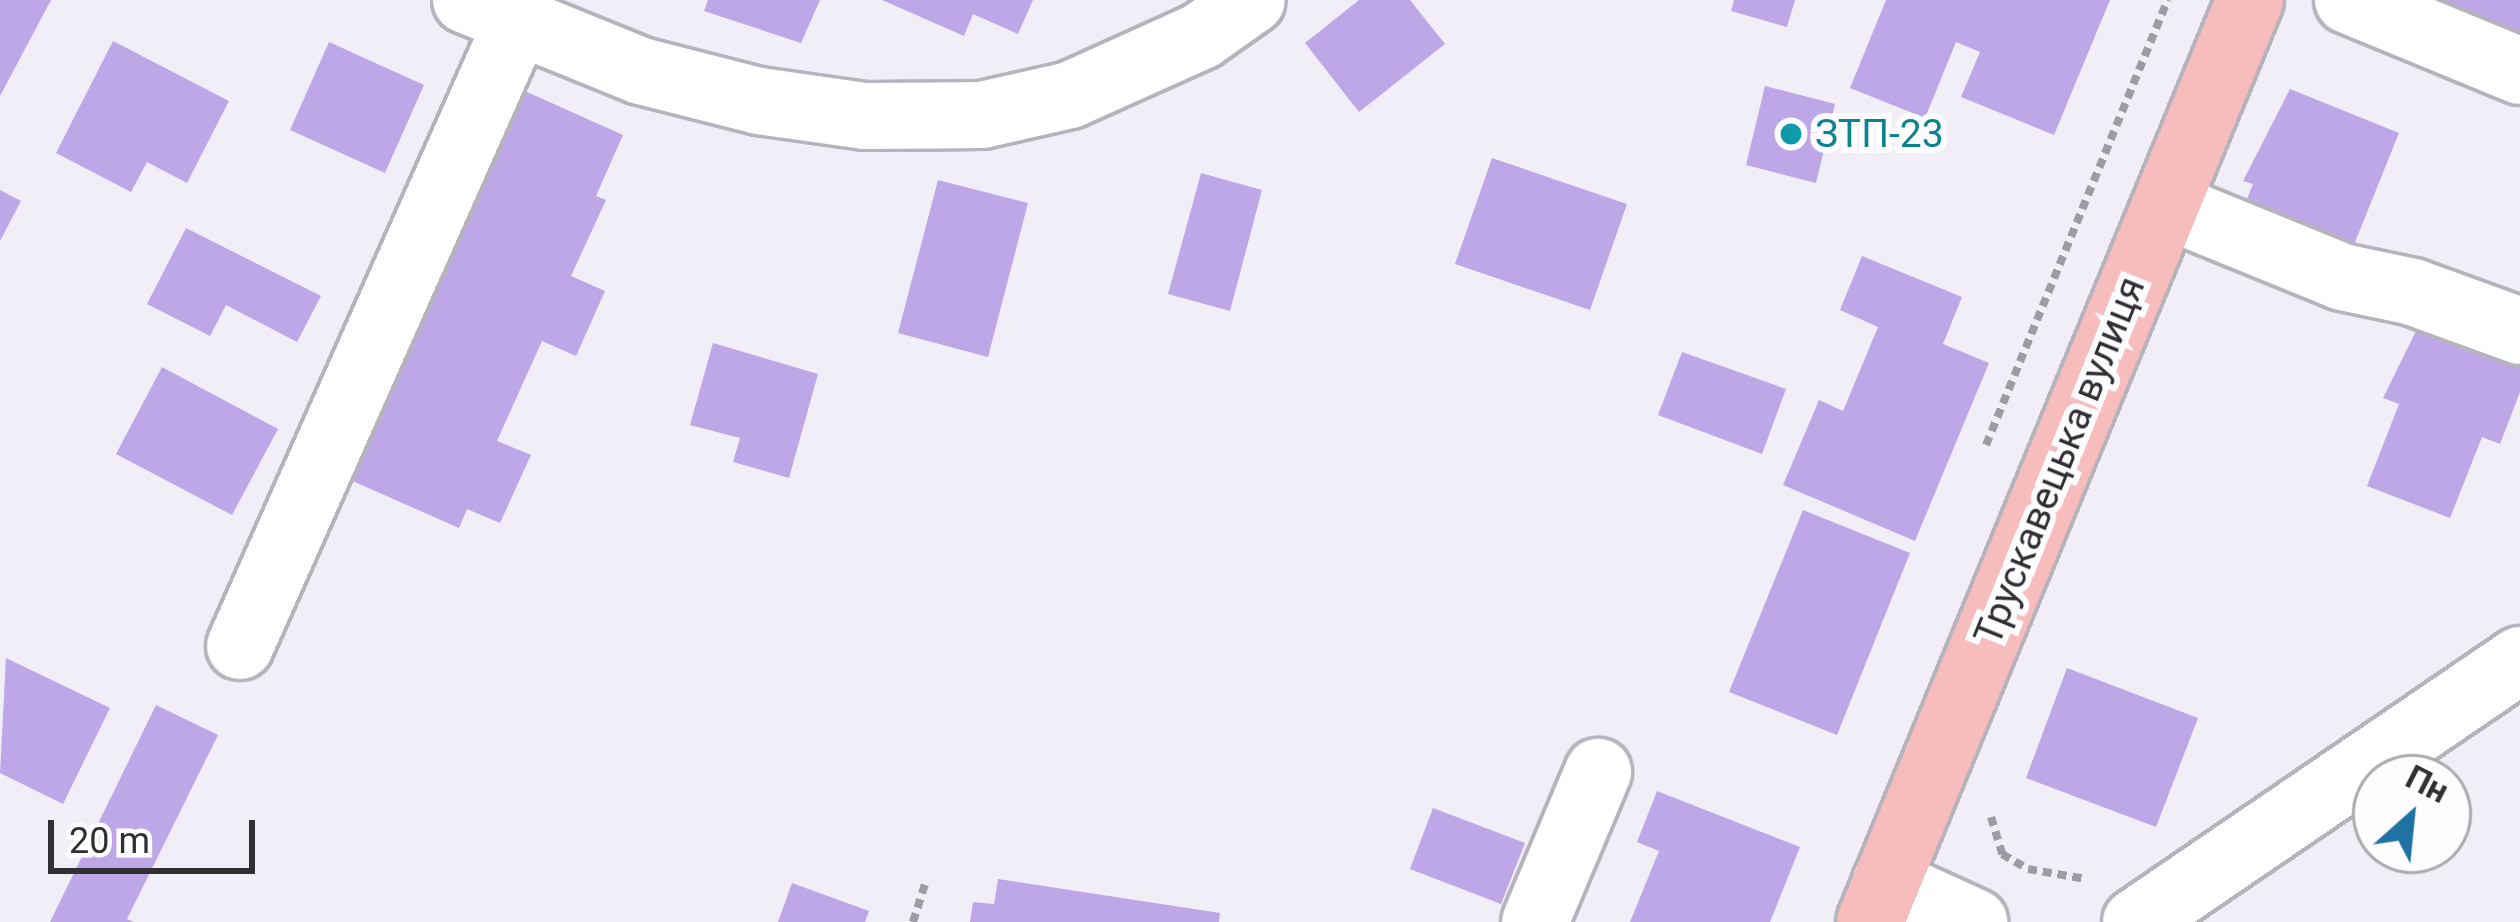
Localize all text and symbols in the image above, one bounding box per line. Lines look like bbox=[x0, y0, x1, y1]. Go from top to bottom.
place label: ЗТП-23 bbox=[1815, 111, 1944, 157]
marker: ЗТП-23 bbox=[1778, 121, 1804, 147]
street label: Трускавецька вулиця bbox=[1965, 270, 2155, 652]
north arrow bbox=[2352, 754, 2472, 874]
text: Пн bbox=[2400, 757, 2455, 811]
scale bar bbox=[54, 796, 261, 870]
text: 20 m bbox=[69, 820, 150, 862]

